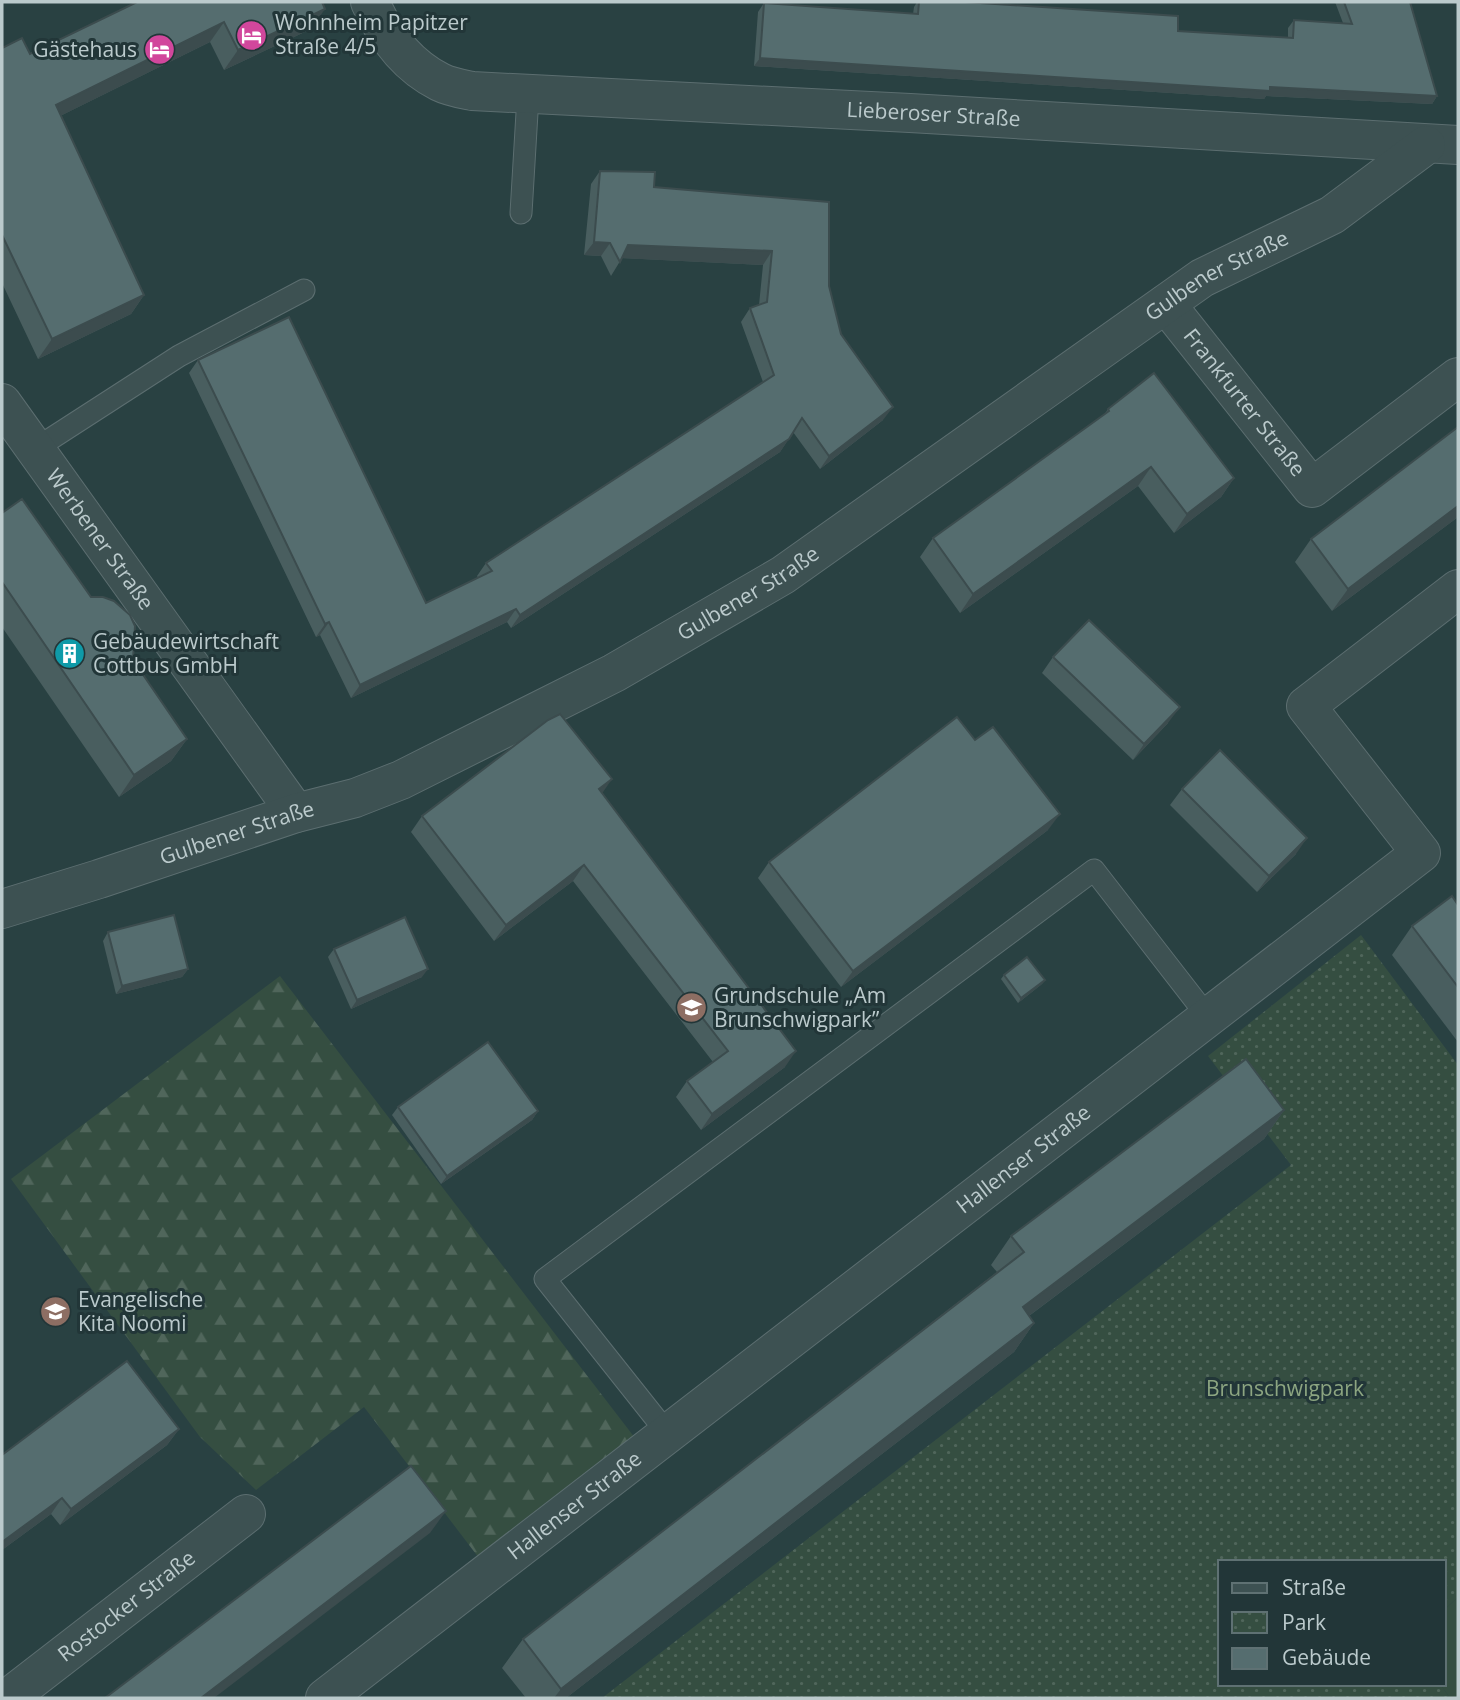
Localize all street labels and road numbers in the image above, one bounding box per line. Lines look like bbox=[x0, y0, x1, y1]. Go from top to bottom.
street label: Lieberoser Straße bbox=[846, 95, 1021, 132]
street label: Gulbener Straße bbox=[1139, 223, 1293, 327]
street label: Frankfurter Straße bbox=[1178, 322, 1312, 482]
street label: Werbener Straße bbox=[41, 463, 161, 615]
street label: Gulbener Straße bbox=[672, 539, 824, 646]
street label: Gulbener Straße bbox=[156, 794, 317, 871]
street label: Hallenser Straße bbox=[950, 1098, 1096, 1219]
street label: Hallenser Straße bbox=[501, 1444, 647, 1566]
street label: Rostocker Straße bbox=[51, 1543, 201, 1668]

